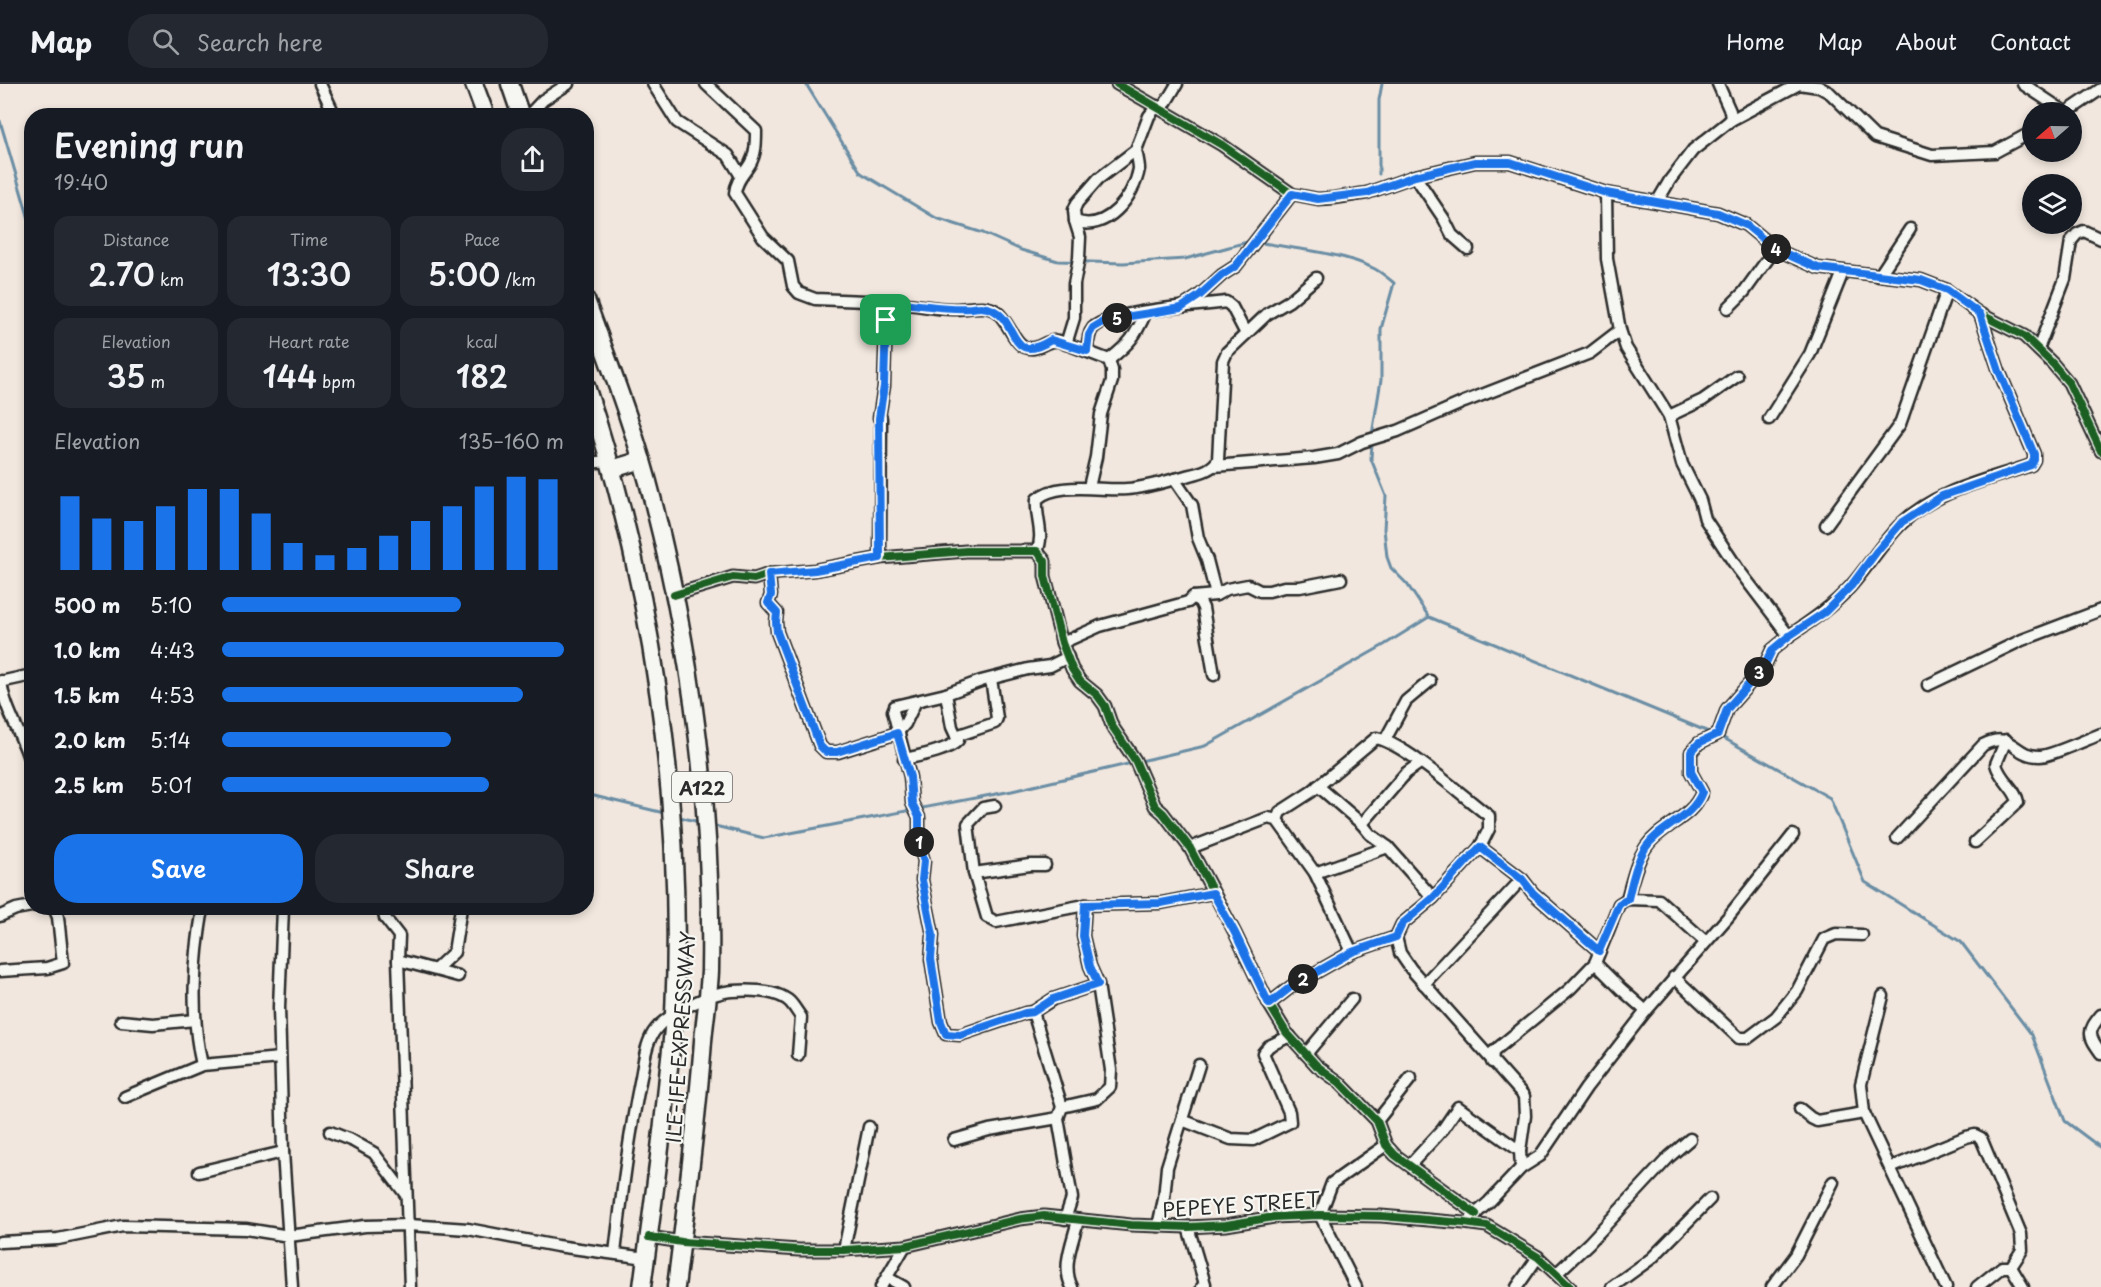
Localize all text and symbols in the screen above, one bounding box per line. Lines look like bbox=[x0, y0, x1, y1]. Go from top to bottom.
search box bbox=[128, 14, 548, 68]
text: Map bbox=[30, 20, 92, 63]
icon: search bbox=[149, 25, 182, 58]
text: Search here bbox=[197, 25, 323, 58]
text: Home bbox=[1726, 25, 1785, 57]
text: Map bbox=[1818, 25, 1863, 57]
text: About bbox=[1896, 25, 1957, 57]
text: Contact bbox=[1990, 25, 2071, 57]
north arrow bbox=[2022, 102, 2082, 162]
map controls bbox=[2022, 102, 2082, 234]
text: Evening run bbox=[54, 119, 245, 169]
button: share bbox=[501, 128, 564, 191]
text: 19:40 bbox=[54, 167, 108, 197]
button: layers bbox=[2022, 174, 2082, 234]
text: Distance bbox=[102, 227, 170, 251]
text: Time bbox=[290, 227, 328, 251]
text: Pace bbox=[464, 227, 500, 251]
pin: 4 bbox=[1761, 234, 1791, 264]
text: 4 bbox=[1771, 237, 1781, 261]
text: 2.70 bbox=[88, 251, 155, 296]
text: 13:30 bbox=[267, 251, 351, 296]
text: 5:00 bbox=[428, 251, 500, 296]
text: km bbox=[155, 267, 184, 291]
text: /km bbox=[500, 267, 536, 291]
pin bbox=[860, 294, 911, 345]
icon: arrive bbox=[869, 303, 902, 336]
pin: 5 bbox=[1102, 303, 1132, 333]
text: 5 bbox=[1112, 306, 1122, 330]
text: Elevation bbox=[101, 329, 171, 353]
text: Heart rate bbox=[269, 329, 349, 353]
text: kcal bbox=[466, 329, 498, 353]
text: 35 bbox=[107, 353, 145, 398]
text: 144 bbox=[263, 353, 317, 398]
text: 182 bbox=[456, 353, 508, 398]
text: m bbox=[145, 369, 165, 393]
text: bpm bbox=[317, 369, 355, 393]
text: Elevation bbox=[54, 426, 140, 456]
text: 135–160 m bbox=[459, 426, 564, 456]
text: 500 m bbox=[54, 590, 121, 620]
text: 5:10 bbox=[150, 590, 192, 620]
text: 1.0 km bbox=[54, 635, 121, 665]
text: 4:43 bbox=[150, 635, 195, 665]
pin: 3 bbox=[1744, 657, 1774, 687]
text: 3 bbox=[1754, 660, 1764, 684]
text: 1.5 km bbox=[54, 680, 120, 710]
text: 4:53 bbox=[150, 680, 195, 710]
text: 2.0 km bbox=[54, 725, 126, 755]
text: 5:14 bbox=[150, 725, 191, 755]
text: 2.5 km bbox=[54, 770, 124, 800]
text: 5:01 bbox=[150, 770, 192, 800]
road number: A122 bbox=[672, 772, 732, 802]
pin: 1 bbox=[904, 827, 934, 857]
text: 1 bbox=[915, 830, 923, 854]
button: Save bbox=[54, 834, 303, 903]
button: Share bbox=[315, 834, 564, 903]
street label: ILE-IFE EXPRESSWAY bbox=[658, 930, 702, 1144]
pin: 2 bbox=[1288, 964, 1318, 994]
text: 2 bbox=[1297, 967, 1309, 991]
street label: PEPEYE STREET bbox=[1161, 1184, 1321, 1224]

